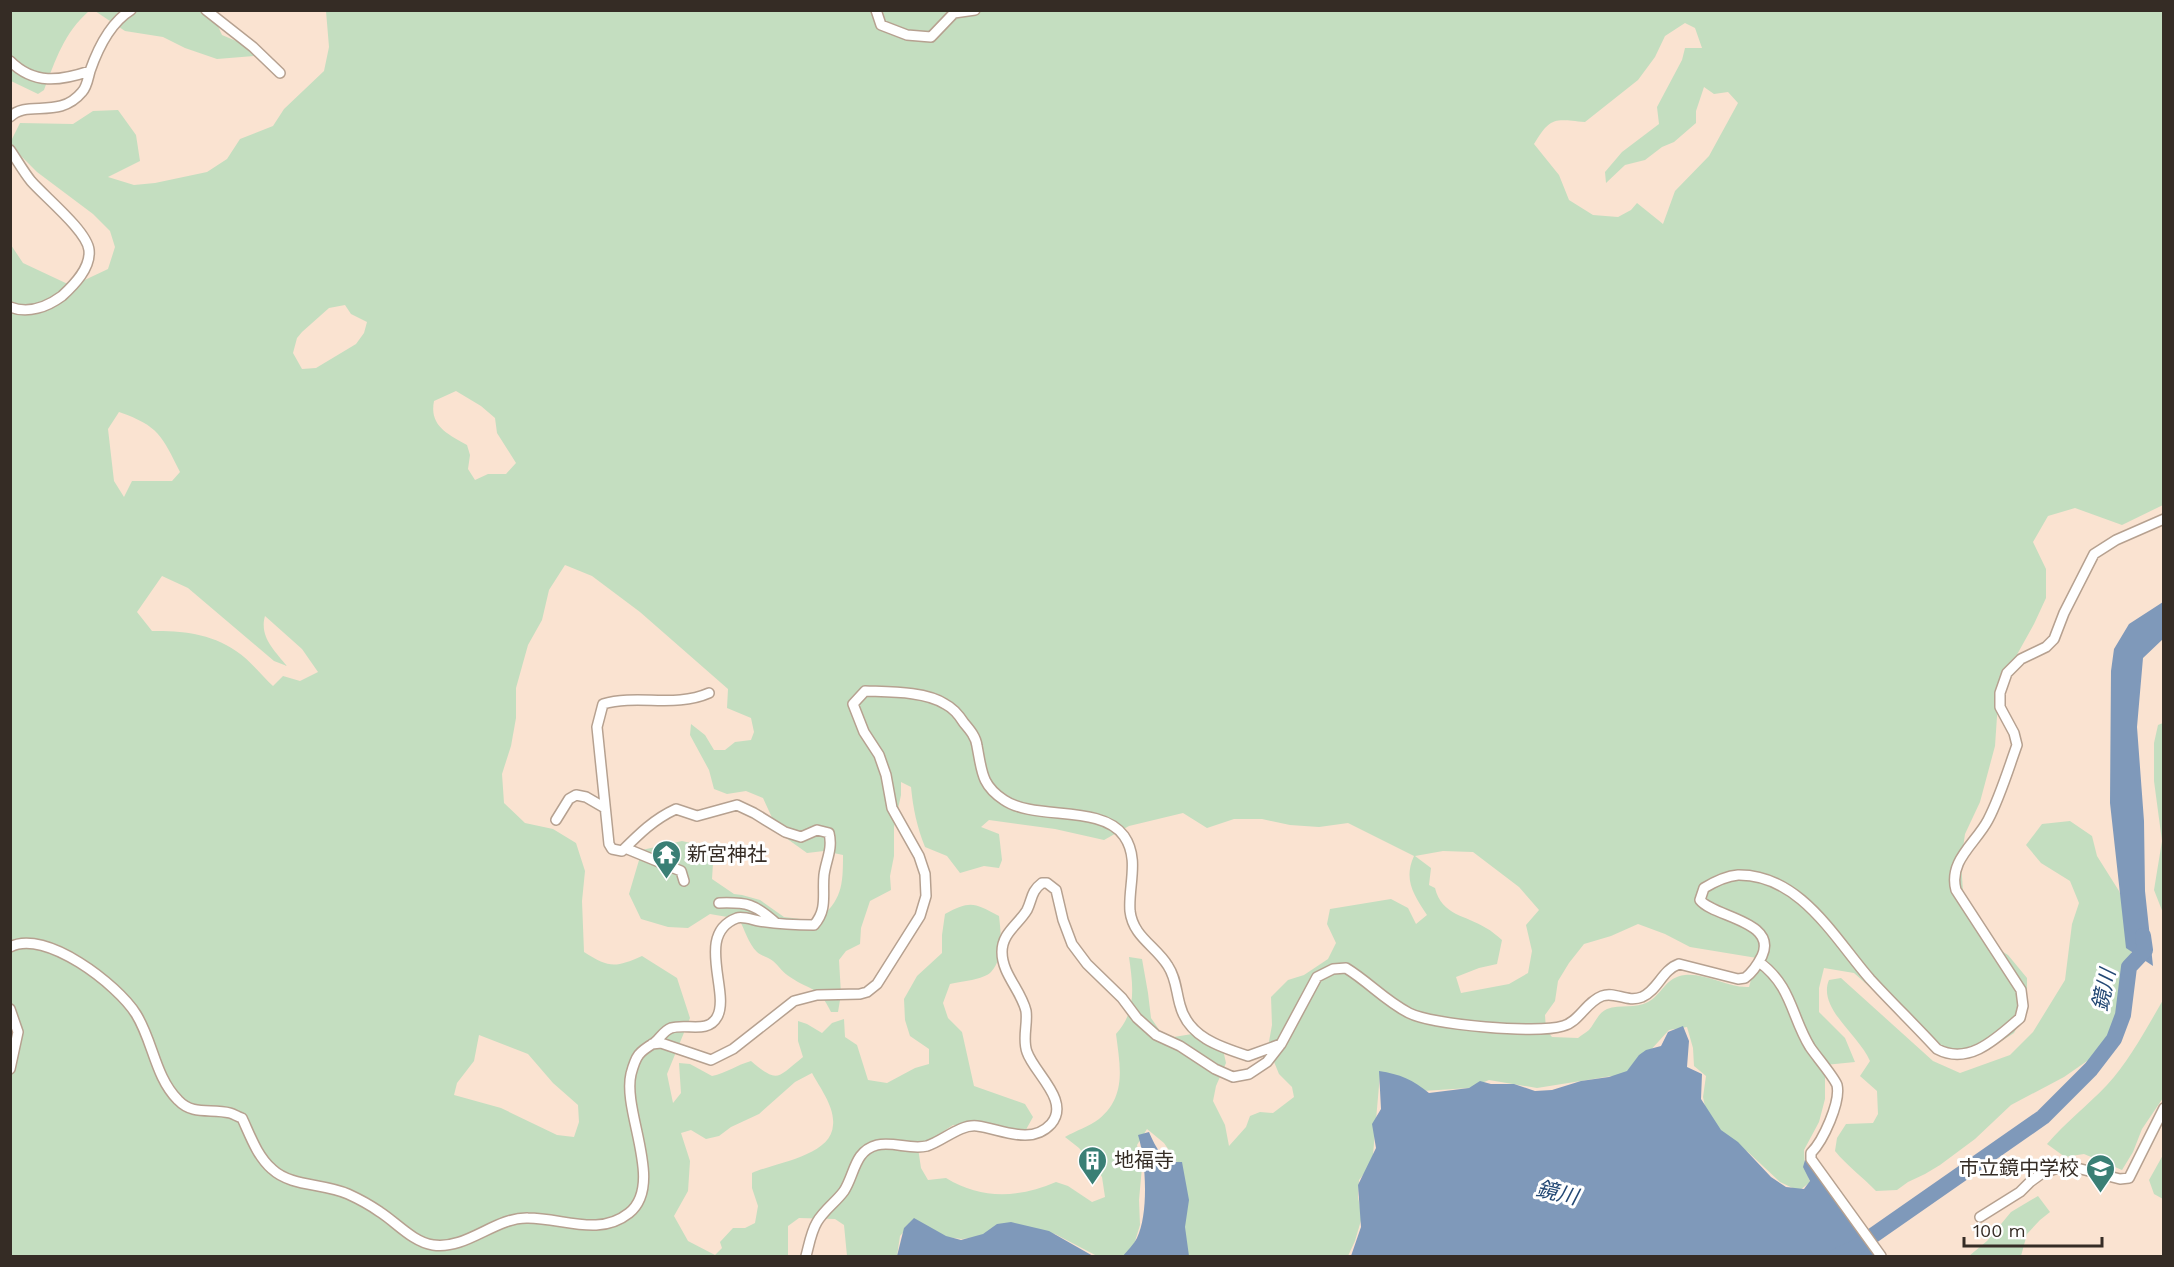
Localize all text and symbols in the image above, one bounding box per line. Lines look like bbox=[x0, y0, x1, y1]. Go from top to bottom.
temple icon: 新宮神社 bbox=[650, 838, 682, 880]
place label: 新宮神社 bbox=[687, 842, 767, 866]
water label: 鏡川 bbox=[2087, 965, 2121, 1013]
building icon: 地福寺 bbox=[1077, 1144, 1109, 1186]
place label: 地福寺 bbox=[1114, 1148, 1174, 1172]
school or university icon: 市立鏡中学校 bbox=[2084, 1152, 2116, 1194]
place label: 市立鏡中学校 bbox=[1959, 1156, 2079, 1180]
water label: 鏡川 bbox=[1534, 1176, 1582, 1210]
scale bar bbox=[1964, 1210, 2102, 1248]
text: 100 m bbox=[1973, 1220, 2026, 1241]

